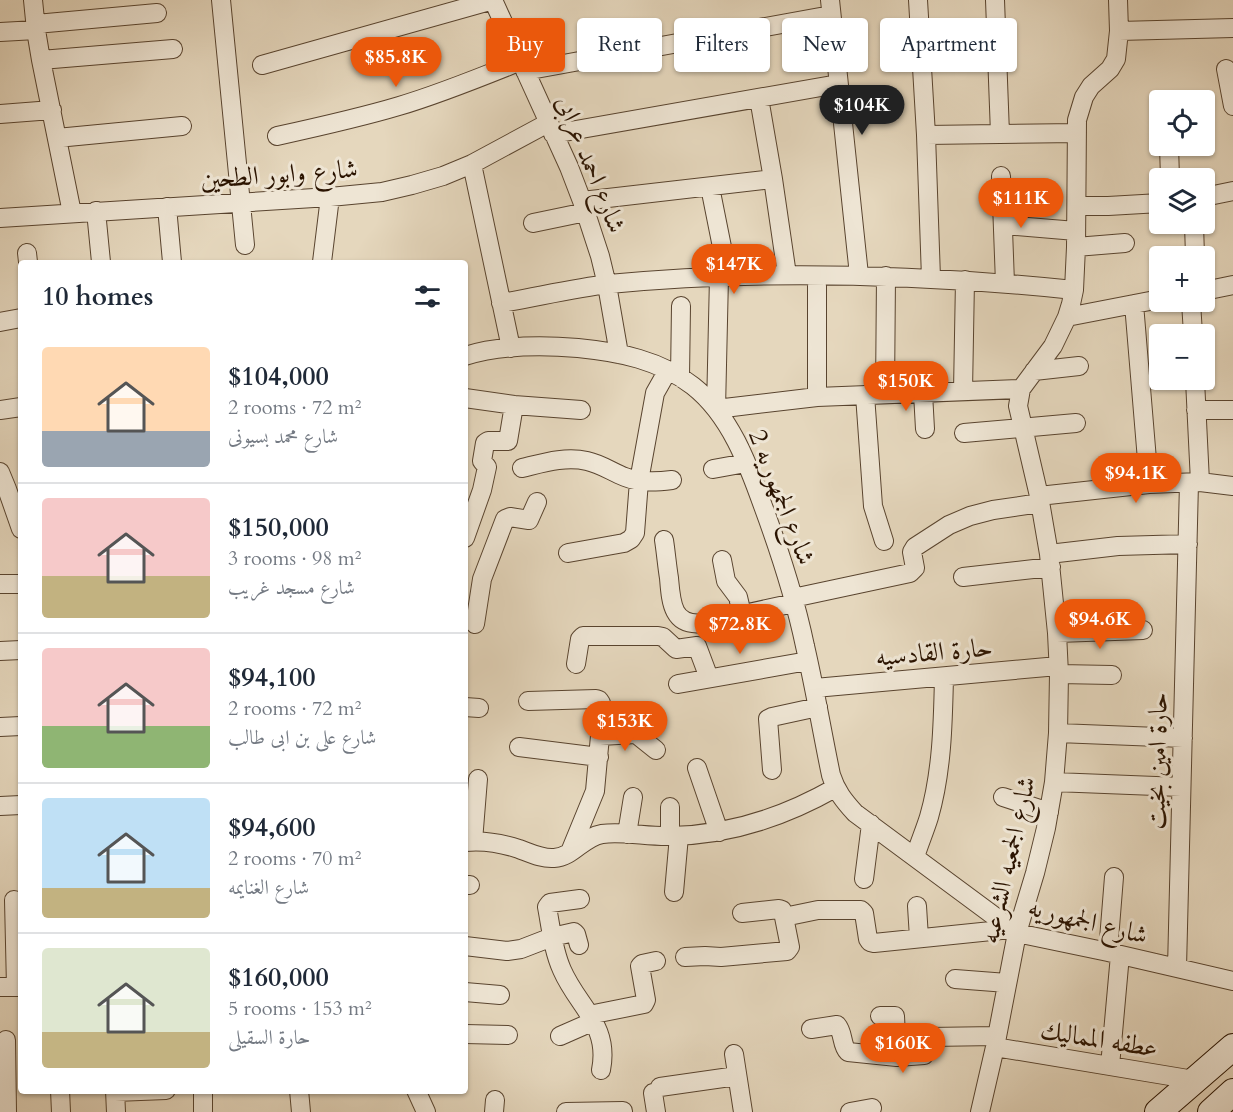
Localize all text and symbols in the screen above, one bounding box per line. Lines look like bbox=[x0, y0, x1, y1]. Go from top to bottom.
chip: Buy bbox=[486, 18, 565, 72]
chip: Rent bbox=[577, 18, 662, 72]
chip: Filters bbox=[674, 18, 770, 72]
chip: New bbox=[782, 18, 868, 72]
chip: Apartment bbox=[880, 18, 1017, 72]
pin: $85.8K bbox=[347, 37, 445, 88]
text: $85.8K bbox=[365, 43, 427, 70]
pin: $104K bbox=[820, 85, 904, 136]
street label: شارع احمد عرابى bbox=[544, 90, 634, 239]
map controls bbox=[1149, 90, 1215, 390]
button: locate bbox=[1149, 90, 1215, 156]
text: $104K bbox=[833, 91, 891, 118]
street label: شارع وابور الطحين bbox=[199, 151, 359, 201]
button: layers bbox=[1149, 168, 1215, 234]
pin: $111K bbox=[979, 178, 1063, 229]
text: $111K bbox=[992, 184, 1050, 211]
pin: $147K bbox=[692, 244, 776, 295]
button: + bbox=[1149, 246, 1215, 312]
text: $147K bbox=[705, 250, 763, 277]
text: 10 homes bbox=[42, 279, 153, 314]
icon: filters bbox=[411, 280, 444, 313]
button: − bbox=[1149, 324, 1215, 390]
text: $104,000 bbox=[228, 359, 329, 394]
pin: $150K bbox=[864, 361, 948, 412]
text: $150K bbox=[877, 367, 935, 394]
icon: home bbox=[90, 371, 162, 443]
text: 2 rooms · 72 m² bbox=[228, 394, 361, 421]
text: شارع محمد بسيونى bbox=[228, 423, 338, 450]
street label: شارع الجمهوريه 2 bbox=[736, 424, 824, 571]
pin: $94.1K bbox=[1087, 453, 1185, 504]
text: $94.1K bbox=[1105, 459, 1167, 486]
text: $150,000 bbox=[228, 510, 329, 545]
icon: home bbox=[90, 522, 162, 594]
text: 3 rooms · 98 m² bbox=[228, 545, 361, 572]
text: شارع مسجد غريب bbox=[228, 574, 355, 601]
pin: $94.6K bbox=[1051, 599, 1149, 650]
pin: $72.8K bbox=[691, 604, 789, 655]
text: $94.6K bbox=[1069, 605, 1131, 632]
text: $72.8K bbox=[709, 610, 771, 637]
street label: حارة القادسيه bbox=[874, 629, 994, 675]
text: $94,100 bbox=[228, 660, 316, 695]
icon: home bbox=[90, 672, 162, 744]
street label: حارة امين بخيت bbox=[1138, 692, 1176, 830]
text: 2 rooms · 72 m² bbox=[228, 695, 361, 722]
pin: $153K bbox=[583, 701, 667, 752]
text: $153K bbox=[596, 707, 654, 734]
text: شارع على بن ابى طالب bbox=[228, 724, 376, 751]
street label: شارع الجمعيه الشرعيه bbox=[972, 773, 1048, 948]
text: $94,600 bbox=[228, 810, 316, 845]
icon: home bbox=[90, 822, 162, 894]
text: 2 rooms · 70 m² bbox=[228, 845, 361, 872]
text: شارع الغنايمه bbox=[228, 874, 309, 901]
street label: شارع الجمهوريه bbox=[1024, 889, 1151, 957]
text: $160,000 bbox=[228, 960, 329, 995]
icon: home bbox=[90, 972, 162, 1044]
text: 5 rooms · 153 m² bbox=[228, 995, 372, 1022]
street label: عطفه المماليك bbox=[1038, 1012, 1160, 1066]
pin: $160K bbox=[861, 1023, 945, 1074]
text: حارة السقيلى bbox=[228, 1024, 310, 1051]
text: $160K bbox=[874, 1029, 932, 1056]

